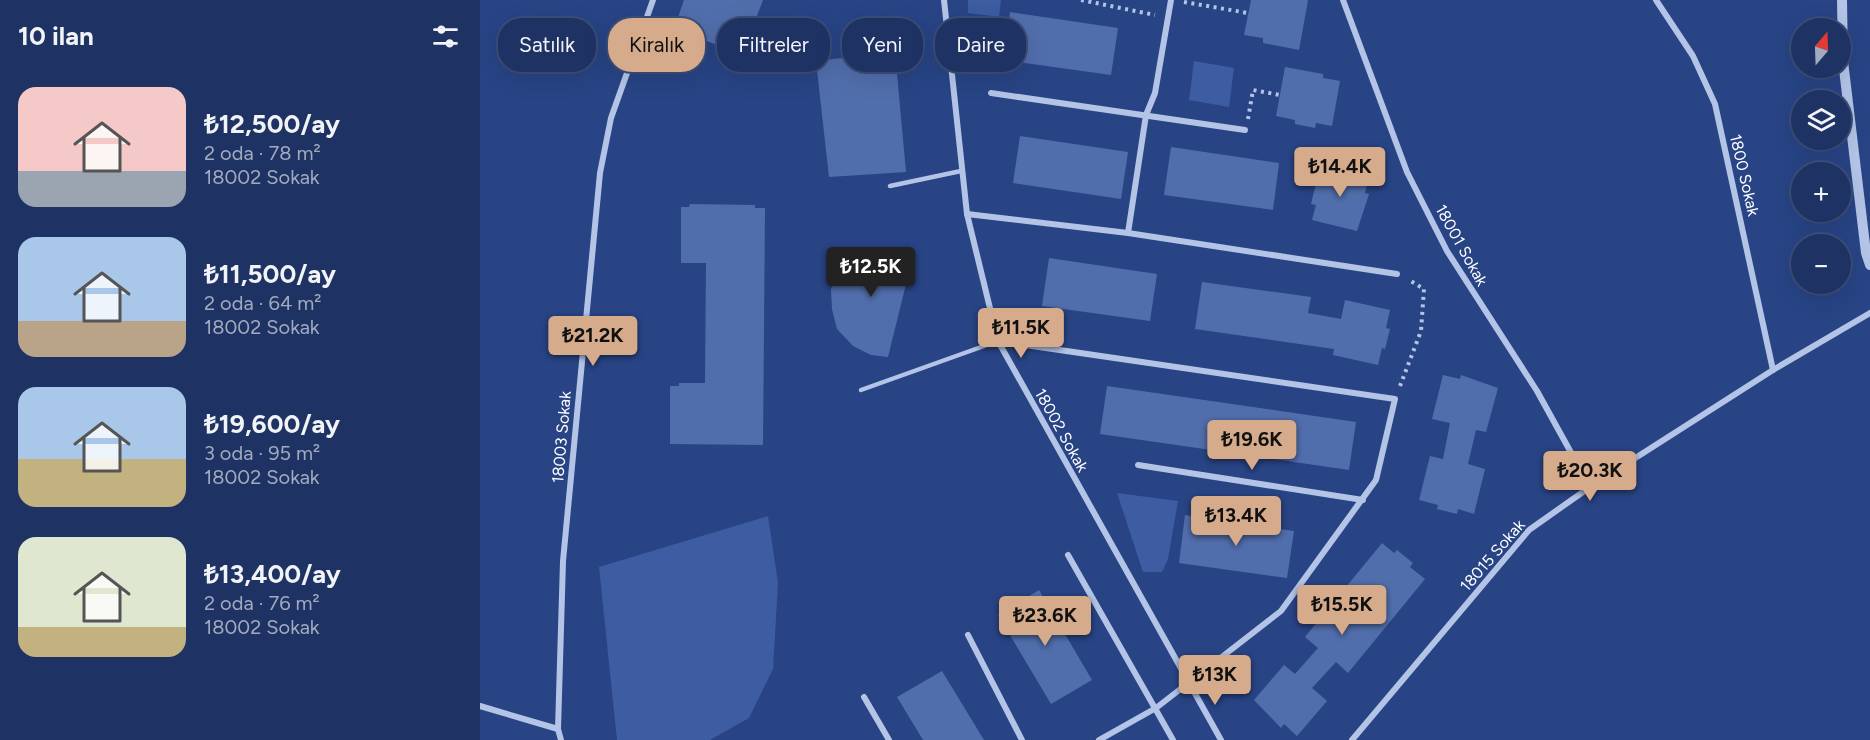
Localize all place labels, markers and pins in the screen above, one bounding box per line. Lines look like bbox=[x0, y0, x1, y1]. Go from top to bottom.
pin: ₺14.4K bbox=[1291, 147, 1389, 198]
pin: ₺12.5K bbox=[822, 247, 920, 298]
pin: ₺11.5K bbox=[972, 308, 1070, 359]
pin: ₺21.2K bbox=[544, 316, 642, 367]
pin: ₺19.6K bbox=[1203, 420, 1301, 471]
pin: ₺20.3K bbox=[1541, 451, 1639, 502]
pin: ₺13.4K bbox=[1187, 496, 1285, 547]
pin: ₺15.5K bbox=[1293, 585, 1391, 636]
pin: ₺23.6K bbox=[996, 596, 1094, 647]
pin: ₺13K bbox=[1179, 655, 1251, 706]

